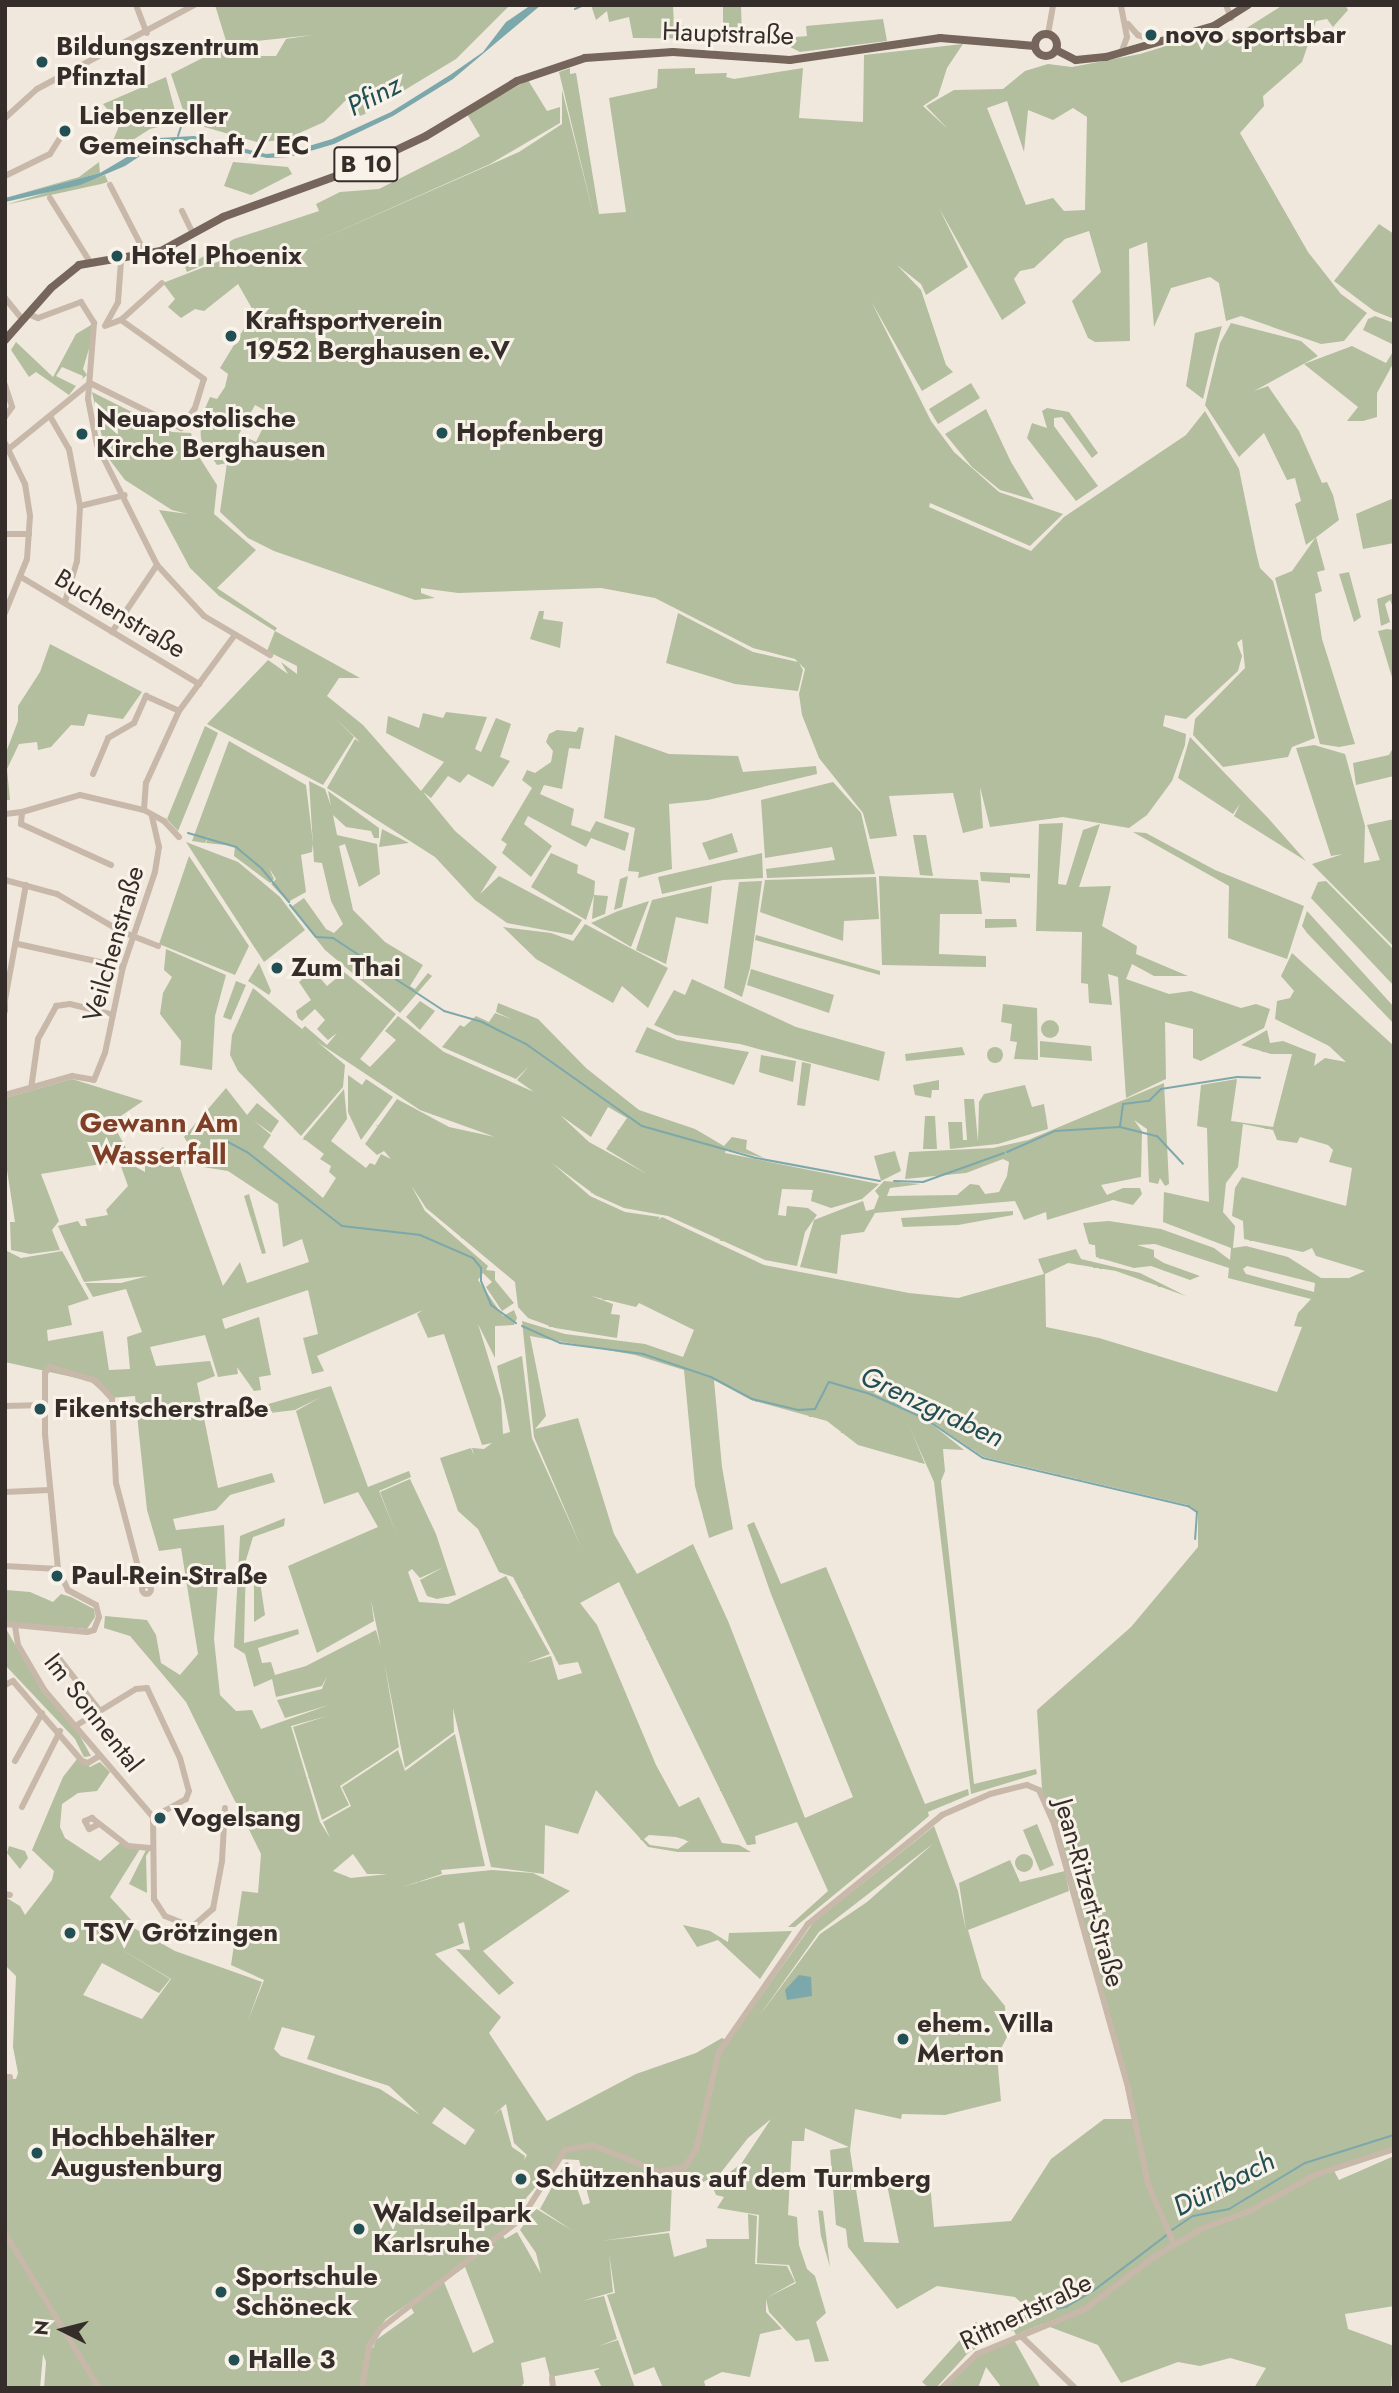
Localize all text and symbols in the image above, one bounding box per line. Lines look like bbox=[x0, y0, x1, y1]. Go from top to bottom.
street label: Hauptstraße bbox=[661, 16, 795, 52]
place label: novo sportsbar bbox=[1165, 19, 1346, 51]
marker: novo sportsbar bbox=[1143, 27, 1159, 43]
place label: Bildungszentrum Pfinztal bbox=[56, 31, 259, 92]
marker: Bildungszentrum Pfinztal bbox=[34, 54, 50, 70]
water label: Pfinz bbox=[341, 68, 407, 124]
place label: Liebenzeller Gemeinschaft / EC bbox=[79, 100, 309, 162]
marker: Liebenzeller Gemeinschaft / EC bbox=[57, 123, 73, 139]
road number: B 10 bbox=[333, 144, 399, 184]
place label: Hotel Phoenix bbox=[131, 240, 302, 272]
marker: Hotel Phoenix bbox=[109, 248, 125, 264]
place label: Kraftsportverein 1952 Berghausen e.V bbox=[245, 305, 510, 366]
marker: Kraftsportverein 1952 Berghausen e.V bbox=[223, 328, 239, 344]
place label: Neuapostolische Kirche Berghausen bbox=[96, 403, 326, 464]
place label: Hopfenberg bbox=[456, 417, 604, 449]
marker: Hopfenberg bbox=[434, 425, 450, 441]
marker: Neuapostolische Kirche Berghausen bbox=[74, 426, 90, 442]
street label: Buchenstraße bbox=[49, 563, 191, 665]
street label: Veilchenstraße bbox=[77, 863, 151, 1025]
place label: Zum Thai bbox=[291, 952, 401, 984]
marker: Zum Thai bbox=[269, 960, 285, 976]
district label: Gewann Am Wasserfall bbox=[80, 1106, 238, 1172]
water label: Grenzgraben bbox=[855, 1359, 1009, 1455]
place label: Fikentscherstraße bbox=[54, 1393, 269, 1425]
marker: Fikentscherstraße bbox=[32, 1401, 48, 1417]
place label: Paul-Rein-Straße bbox=[71, 1560, 268, 1592]
marker: Paul-Rein-Straße bbox=[49, 1568, 65, 1584]
street label: Im Sonnental bbox=[37, 1647, 149, 1779]
street label: Jean-Ritzert-Straße bbox=[1047, 1795, 1131, 1991]
place label: Vogelsang bbox=[174, 1802, 301, 1834]
marker: Vogelsang bbox=[152, 1810, 168, 1826]
place label: TSV Grötzingen bbox=[84, 1917, 278, 1949]
marker: TSV Grötzingen bbox=[62, 1925, 78, 1941]
place label: ehem. Villa Merton bbox=[917, 2008, 1053, 2070]
marker: ehem. Villa Merton bbox=[895, 2031, 911, 2047]
place label: Hochbehälter Augustenburg bbox=[51, 2122, 222, 2184]
water label: Dürrbach bbox=[1168, 2144, 1280, 2224]
marker: Hochbehälter Augustenburg bbox=[29, 2145, 45, 2161]
place label: Schützenhaus auf dem Turmberg bbox=[535, 2163, 931, 2195]
marker: Schützenhaus auf dem Turmberg bbox=[513, 2171, 529, 2187]
place label: Waldseilpark Karlsruhe bbox=[373, 2198, 532, 2260]
marker: Waldseilpark Karlsruhe bbox=[351, 2221, 367, 2237]
place label: Sportschule Schöneck bbox=[235, 2261, 378, 2322]
street label: Rittnertstraße bbox=[955, 2267, 1097, 2357]
marker: Sportschule Schöneck bbox=[213, 2284, 229, 2300]
north arrow bbox=[28, 2295, 98, 2365]
text: N bbox=[27, 2319, 56, 2337]
place label: Halle 3 bbox=[248, 2344, 335, 2376]
marker: Halle 3 bbox=[226, 2352, 242, 2368]

